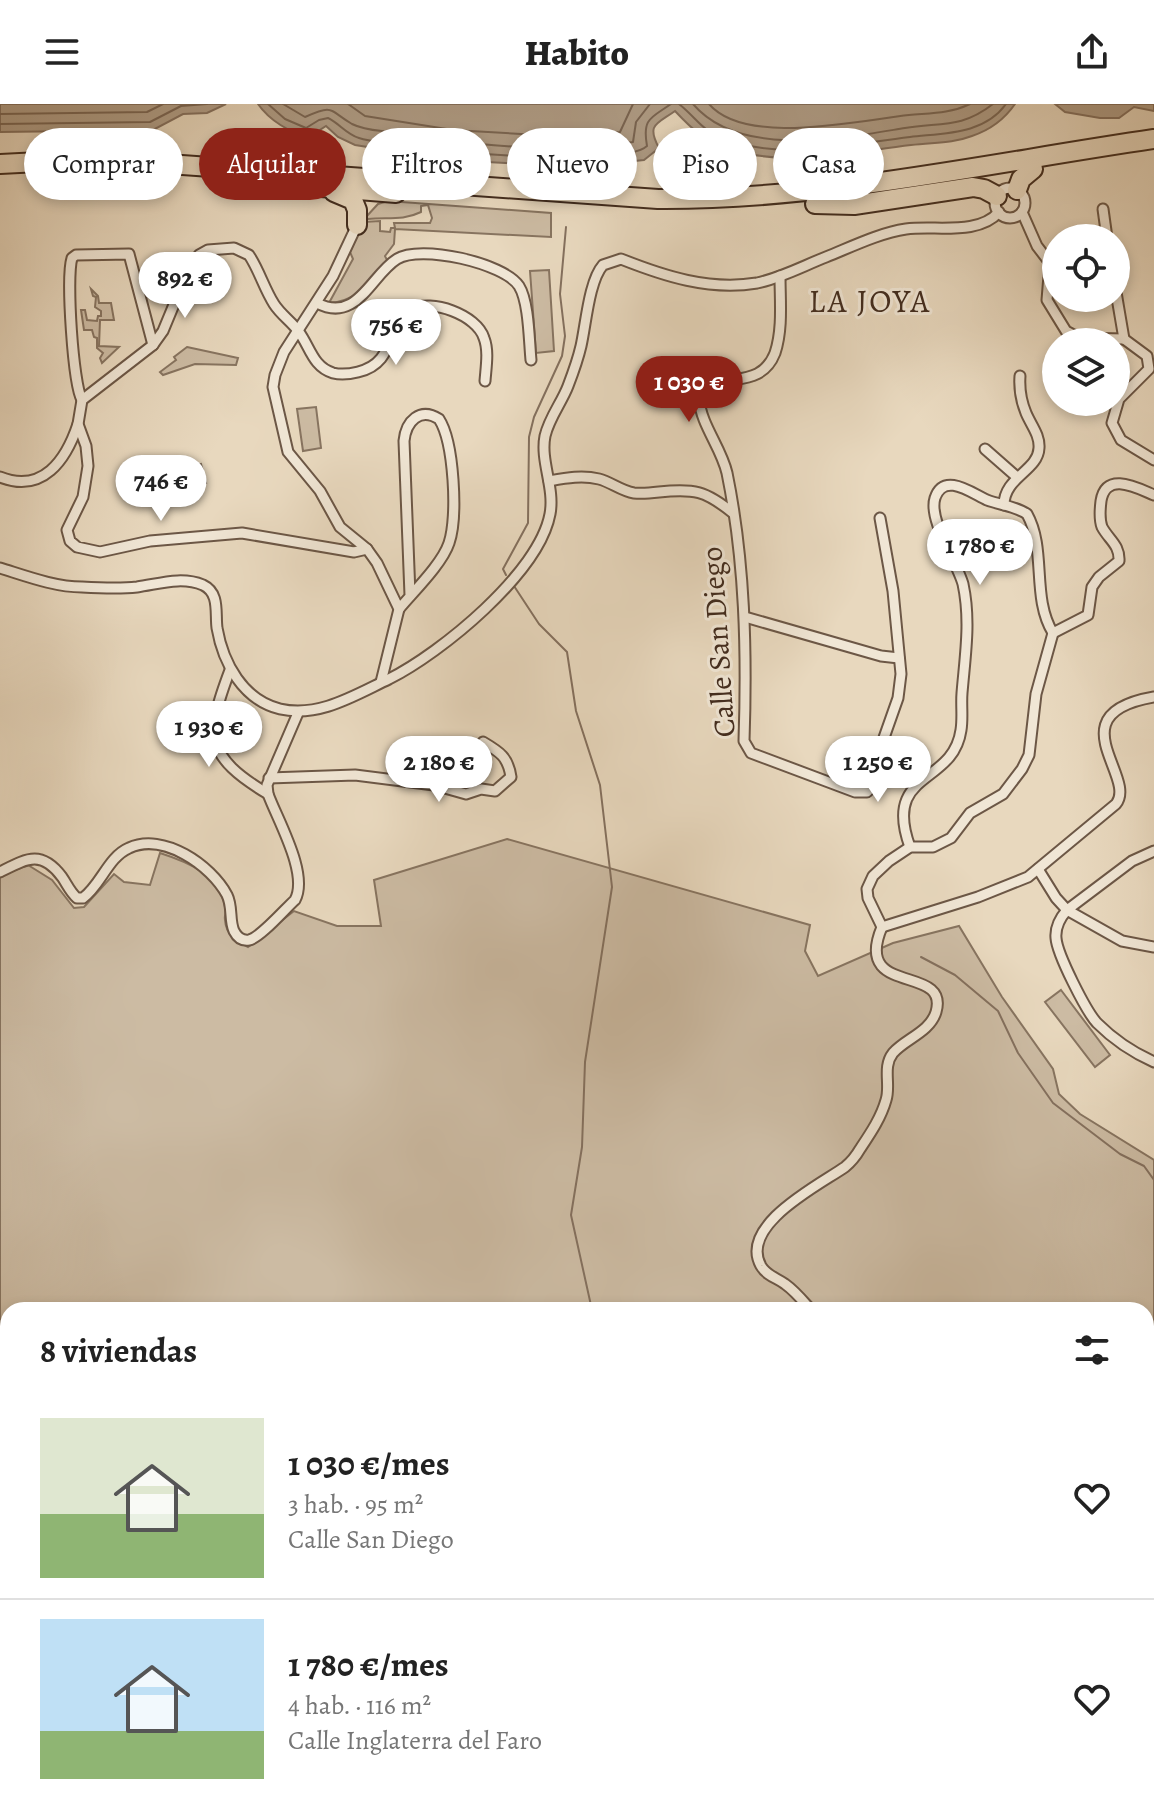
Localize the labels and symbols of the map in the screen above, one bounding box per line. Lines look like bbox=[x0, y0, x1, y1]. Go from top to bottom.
pin: 892 € bbox=[129, 252, 241, 320]
district label: LA JOYA bbox=[809, 279, 931, 323]
pin: 756 € bbox=[340, 299, 452, 367]
pin: 1 030 € bbox=[615, 356, 763, 424]
pin: 746 € bbox=[105, 455, 217, 523]
pin: 1 780 € bbox=[906, 519, 1054, 587]
street label: Calle San Diego bbox=[691, 545, 745, 739]
pin: 1 930 € bbox=[135, 701, 283, 769]
pin: 2 180 € bbox=[365, 736, 513, 804]
pin: 1 250 € bbox=[804, 736, 952, 804]

